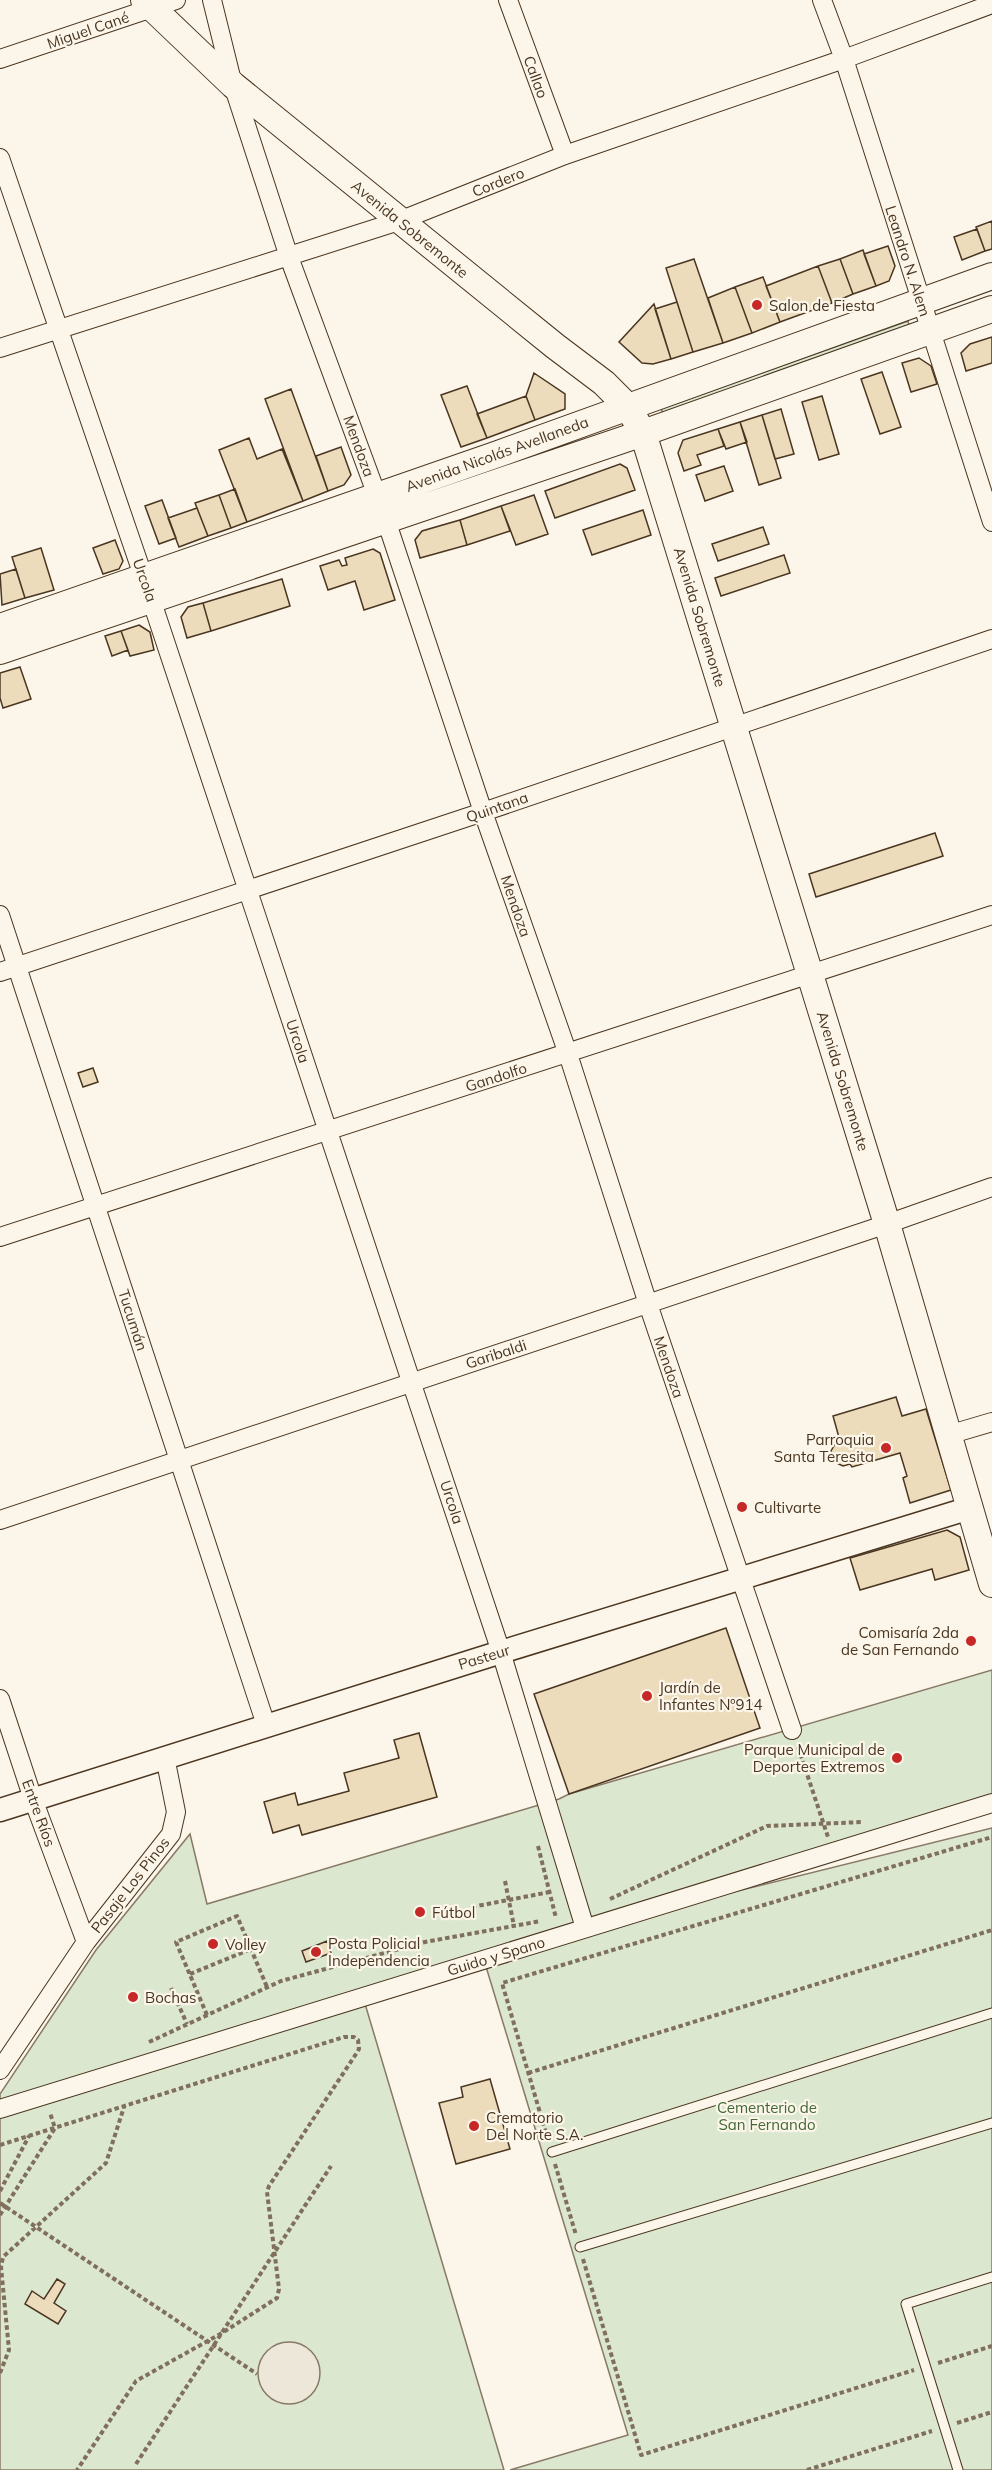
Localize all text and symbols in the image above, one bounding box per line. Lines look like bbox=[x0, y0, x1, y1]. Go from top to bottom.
street label: Miguel Cané bbox=[44, 7, 132, 53]
street label: Callao bbox=[520, 53, 552, 101]
street label: Cordero bbox=[469, 163, 527, 201]
street label: Avenida Sobremonte bbox=[348, 176, 472, 282]
street label: Leandro N. Alem bbox=[881, 203, 935, 319]
place label: Salon de Fiesta bbox=[769, 296, 875, 315]
marker: Salon de Fiesta bbox=[750, 298, 764, 312]
street label: Avenida Nicolás Avellaneda bbox=[403, 412, 591, 496]
street label: Mendoza bbox=[339, 413, 379, 479]
street label: Avenida Sobremonte bbox=[670, 545, 730, 689]
street label: Urcola bbox=[129, 556, 161, 604]
street label: Quintana bbox=[463, 787, 531, 827]
street label: Mendoza bbox=[497, 873, 535, 939]
street label: Avenida Sobremonte bbox=[813, 1009, 873, 1153]
street label: Urcola bbox=[282, 1017, 314, 1065]
street label: Gandolfo bbox=[463, 1058, 529, 1096]
street label: Tucumán bbox=[114, 1287, 152, 1353]
street label: Mendoza bbox=[650, 1334, 688, 1400]
street label: Garibaldi bbox=[463, 1335, 529, 1373]
place label: Parroquia Santa Teresita bbox=[774, 1430, 874, 1466]
marker: Parroquia Santa Teresita bbox=[879, 1441, 893, 1455]
street label: Urcola bbox=[436, 1478, 468, 1526]
place label: Cultivarte bbox=[754, 1498, 821, 1517]
marker: Cultivarte bbox=[735, 1500, 749, 1514]
place label: Comisaría 2da de San Fernando bbox=[841, 1623, 959, 1659]
marker: Comisaría 2da de San Fernando bbox=[964, 1634, 978, 1648]
street label: Pasteur bbox=[456, 1640, 513, 1674]
place label: Jardín de Infantes Nº914 bbox=[659, 1678, 762, 1714]
marker: Jardín de Infantes Nº914 bbox=[640, 1689, 654, 1703]
place label: Parque Municipal de Deportes Extremos bbox=[744, 1740, 885, 1776]
marker: Parque Municipal de Deportes Extremos bbox=[890, 1751, 904, 1765]
street label: Entre Ríos bbox=[18, 1777, 60, 1849]
street label: Pasaje Los Pinos bbox=[87, 1833, 173, 1937]
place label: Fútbol bbox=[432, 1903, 475, 1922]
marker: Fútbol bbox=[413, 1905, 427, 1919]
street label: Guido y Spano bbox=[445, 1932, 547, 1980]
place label: Posta Policial Independencia bbox=[328, 1934, 430, 1970]
place label: Volley bbox=[225, 1935, 266, 1954]
marker: Volley bbox=[206, 1937, 220, 1951]
marker: Posta Policial Independencia bbox=[309, 1945, 323, 1959]
place label: Bochas bbox=[145, 1988, 196, 2007]
marker: Bochas bbox=[126, 1990, 140, 2004]
park label: Cementerio de San Fernando bbox=[717, 2098, 817, 2134]
place label: Crematorio Del Norte S.A. bbox=[486, 2108, 583, 2144]
marker: Crematorio Del Norte S.A. bbox=[467, 2119, 481, 2133]

